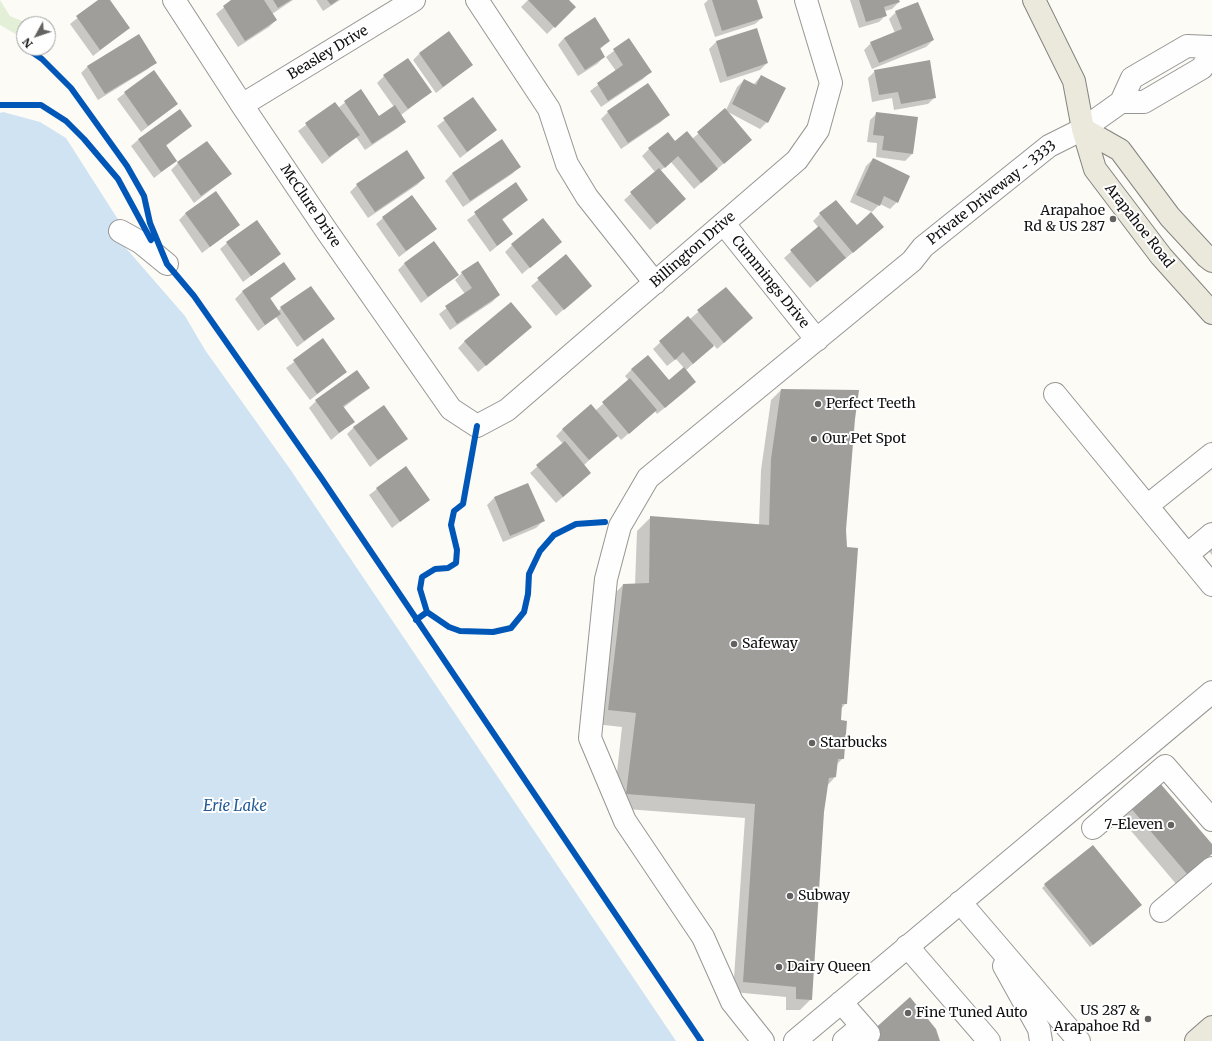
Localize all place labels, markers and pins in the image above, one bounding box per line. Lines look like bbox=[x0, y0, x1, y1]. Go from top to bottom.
place label: Arapahoe Rd & US 287 bbox=[1024, 203, 1105, 236]
marker: Arapahoe Rd & US 287 bbox=[1108, 214, 1118, 224]
place label: Perfect Teeth bbox=[826, 396, 916, 412]
marker: Perfect Teeth bbox=[813, 399, 823, 409]
place label: Our Pet Spot bbox=[822, 431, 906, 447]
marker: Our Pet Spot bbox=[809, 434, 819, 444]
place label: Safeway bbox=[742, 636, 798, 652]
marker: Safeway bbox=[729, 639, 739, 649]
place label: Starbucks bbox=[820, 735, 887, 751]
marker: Starbucks bbox=[807, 738, 817, 748]
place label: 7-Eleven bbox=[1104, 817, 1163, 833]
marker: 7-Eleven bbox=[1166, 820, 1176, 830]
place label: Subway bbox=[798, 888, 850, 904]
marker: Subway bbox=[785, 891, 795, 901]
place label: Dairy Queen bbox=[787, 959, 871, 975]
marker: Dairy Queen bbox=[774, 962, 784, 972]
place label: US 287 & Arapahoe Rd bbox=[1054, 1003, 1140, 1036]
place label: Fine Tuned Auto bbox=[916, 1005, 1027, 1021]
marker: Fine Tuned Auto bbox=[903, 1008, 913, 1018]
marker: US 287 & Arapahoe Rd bbox=[1143, 1014, 1153, 1024]

